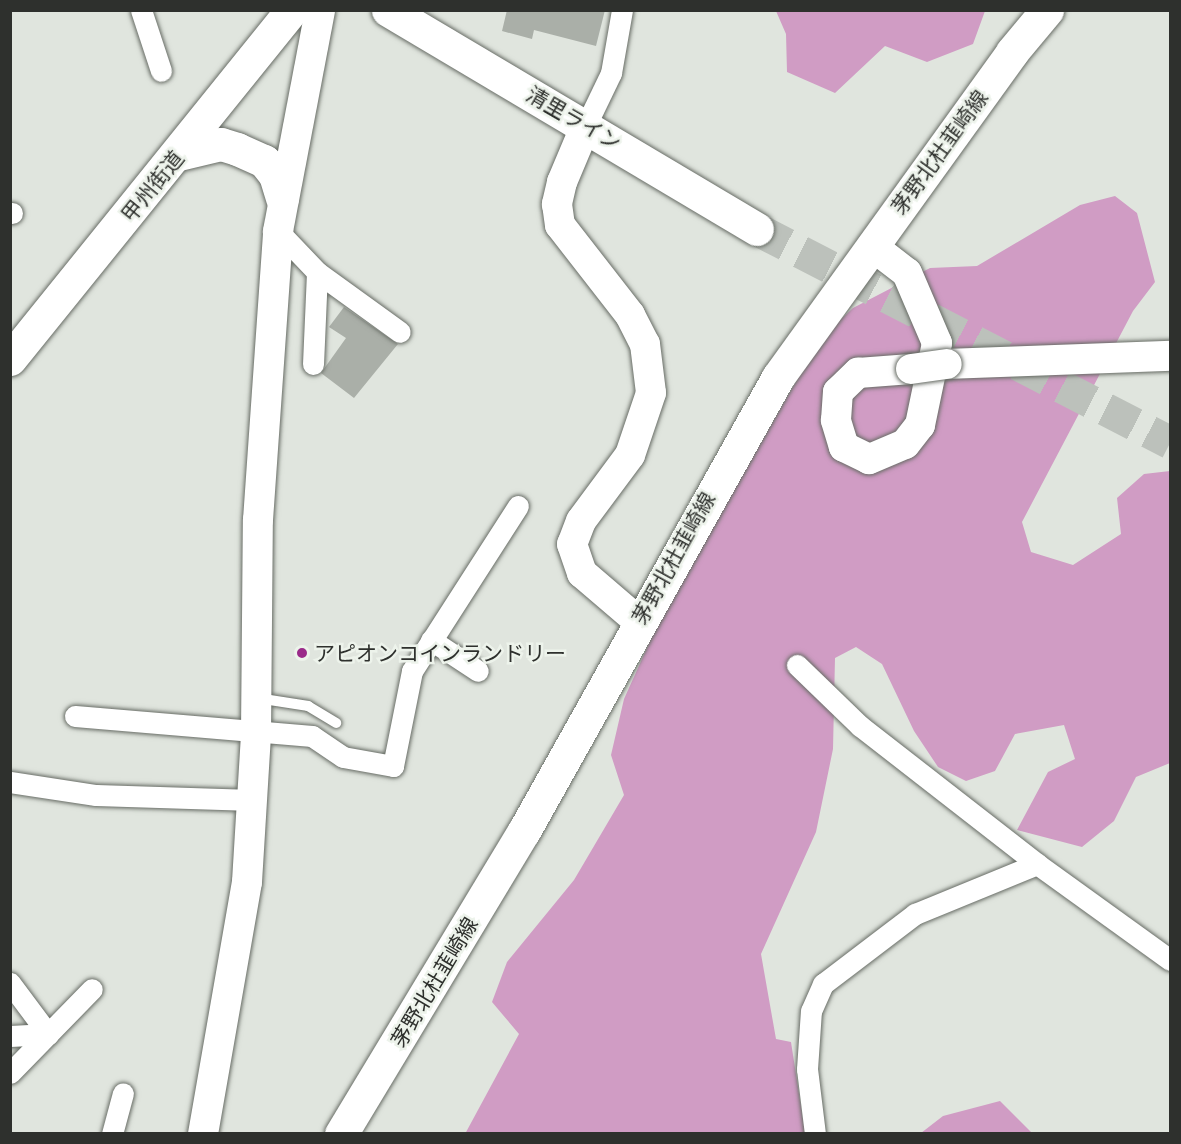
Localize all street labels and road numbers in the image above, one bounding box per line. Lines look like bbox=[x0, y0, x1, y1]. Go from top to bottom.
street label: 清里ライン bbox=[522, 81, 626, 155]
street label: 茅野北杜韮崎線 bbox=[886, 85, 992, 219]
street label: 甲州街道 bbox=[116, 145, 188, 227]
street label: 茅野北杜韮崎線 bbox=[626, 488, 720, 628]
street label: 茅野北杜韮崎線 bbox=[385, 913, 483, 1051]

